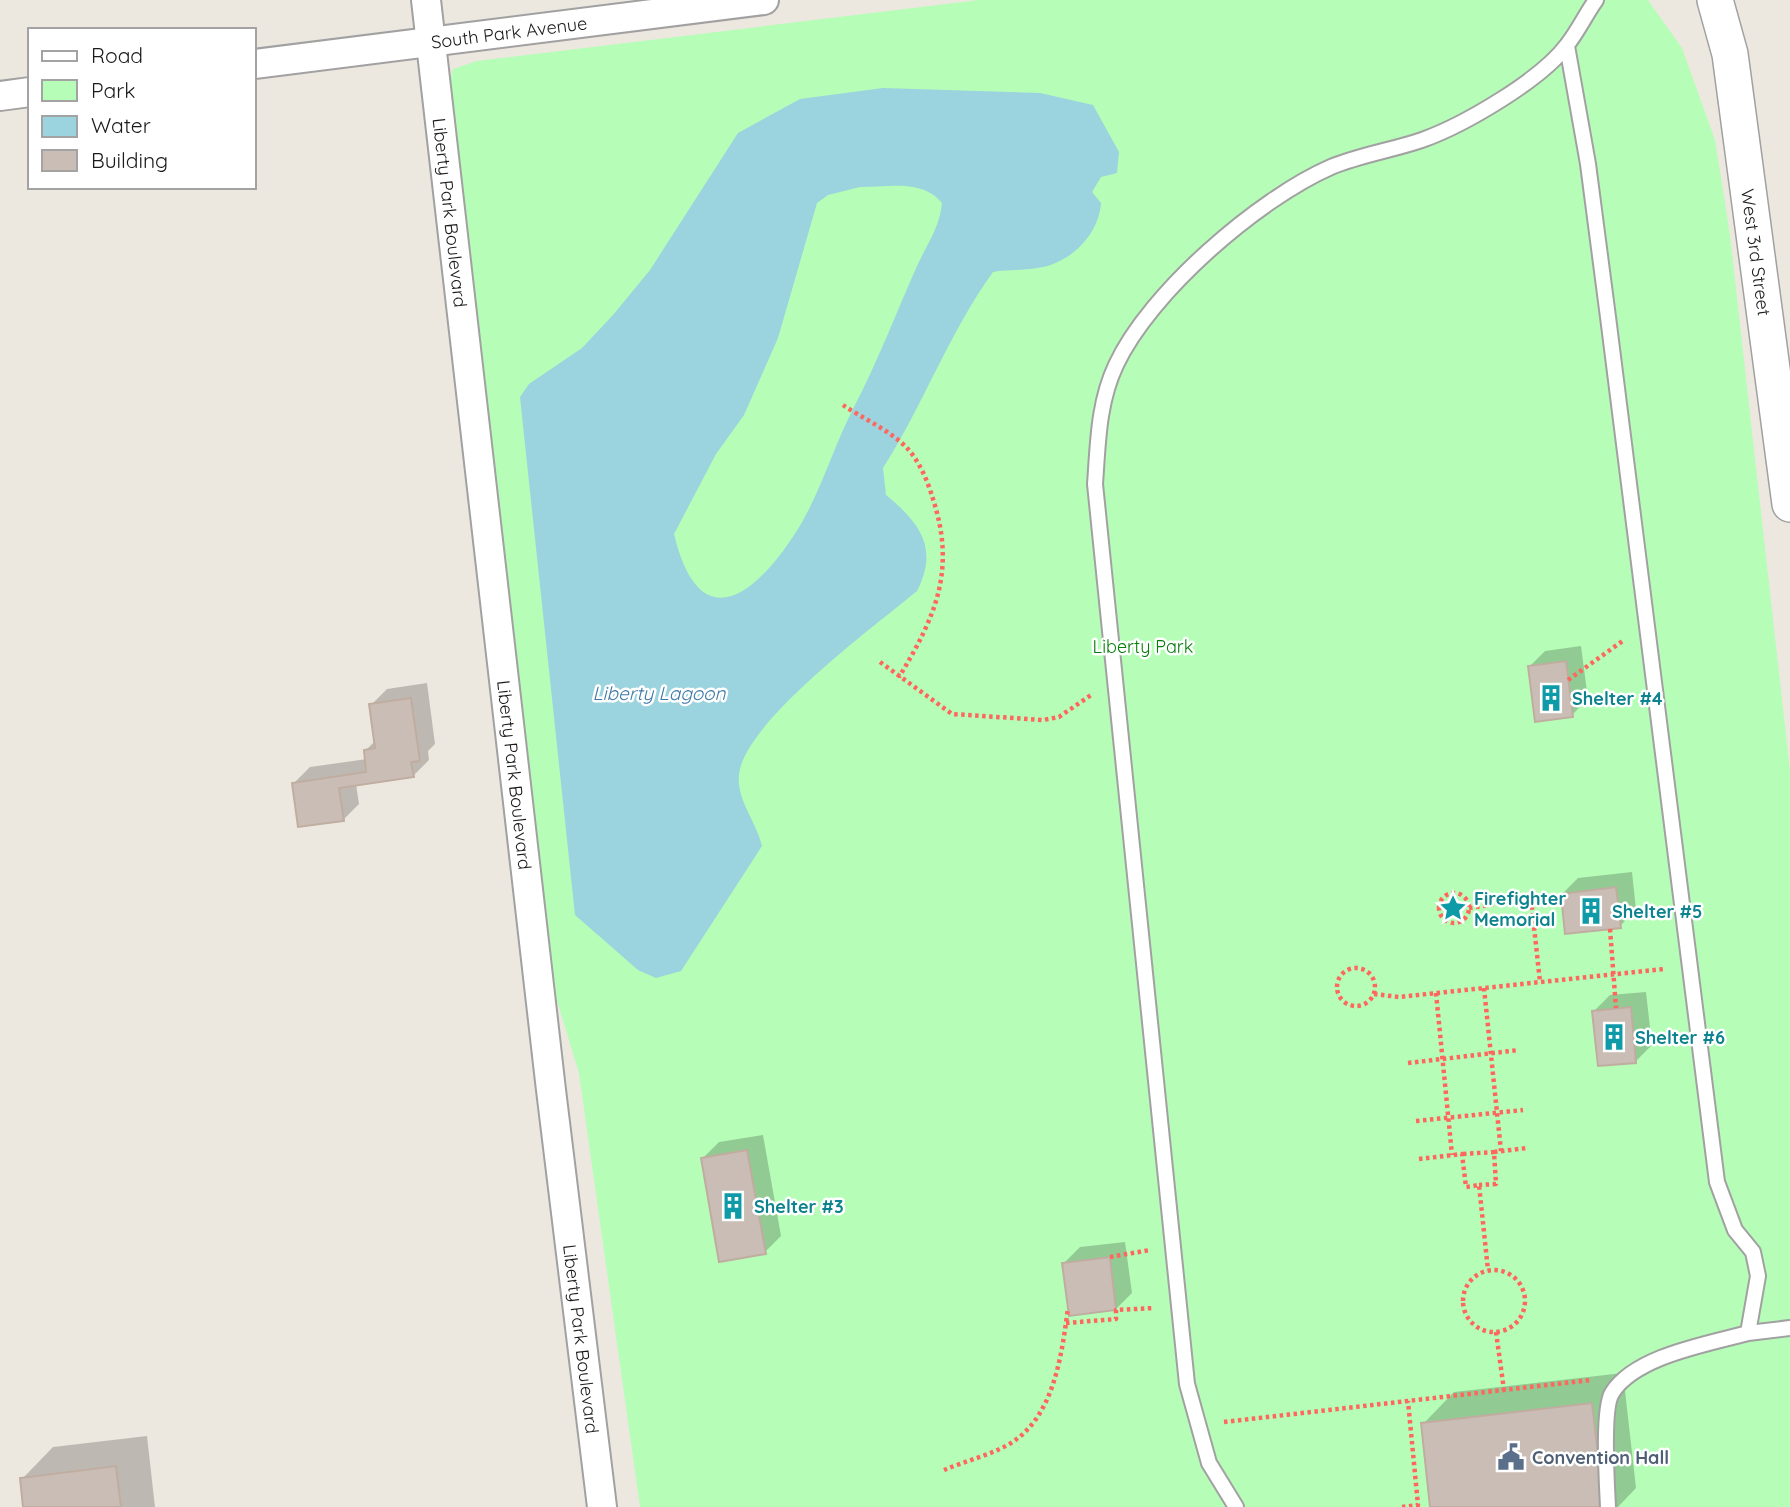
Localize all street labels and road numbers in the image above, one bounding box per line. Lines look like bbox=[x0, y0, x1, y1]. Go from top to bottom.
street label: South Park Avenue bbox=[430, 11, 588, 53]
street label: Liberty Park Boulevard bbox=[428, 117, 473, 309]
street label: West 3rd Street bbox=[1737, 187, 1776, 317]
street label: Liberty Park Boulevard bbox=[493, 679, 537, 871]
street label: Liberty Park Boulevard bbox=[558, 1243, 604, 1435]

